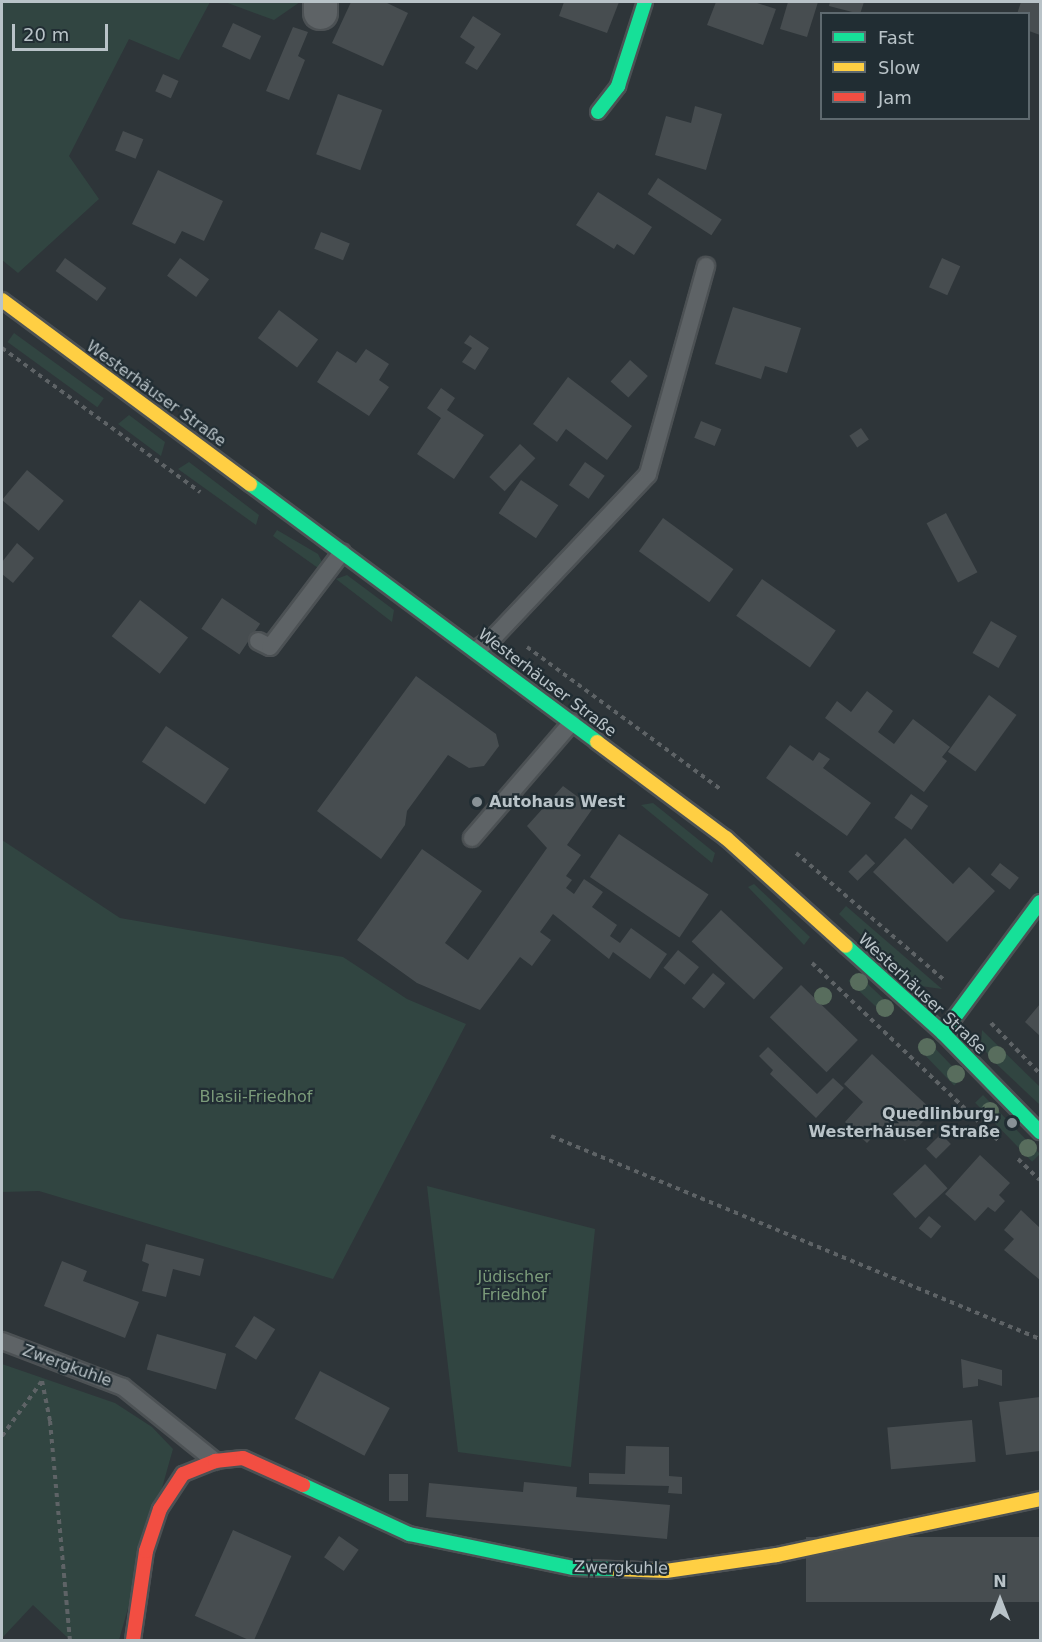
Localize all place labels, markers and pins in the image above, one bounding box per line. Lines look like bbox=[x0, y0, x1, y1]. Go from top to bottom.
place label: Autohaus West bbox=[489, 792, 625, 812]
marker: Autohaus West bbox=[470, 795, 484, 809]
place label: Quedlinburg, Westerhäuser Straße bbox=[809, 1104, 1000, 1142]
marker: Quedlinburg, Westerhäuser Straße bbox=[1005, 1116, 1019, 1130]

